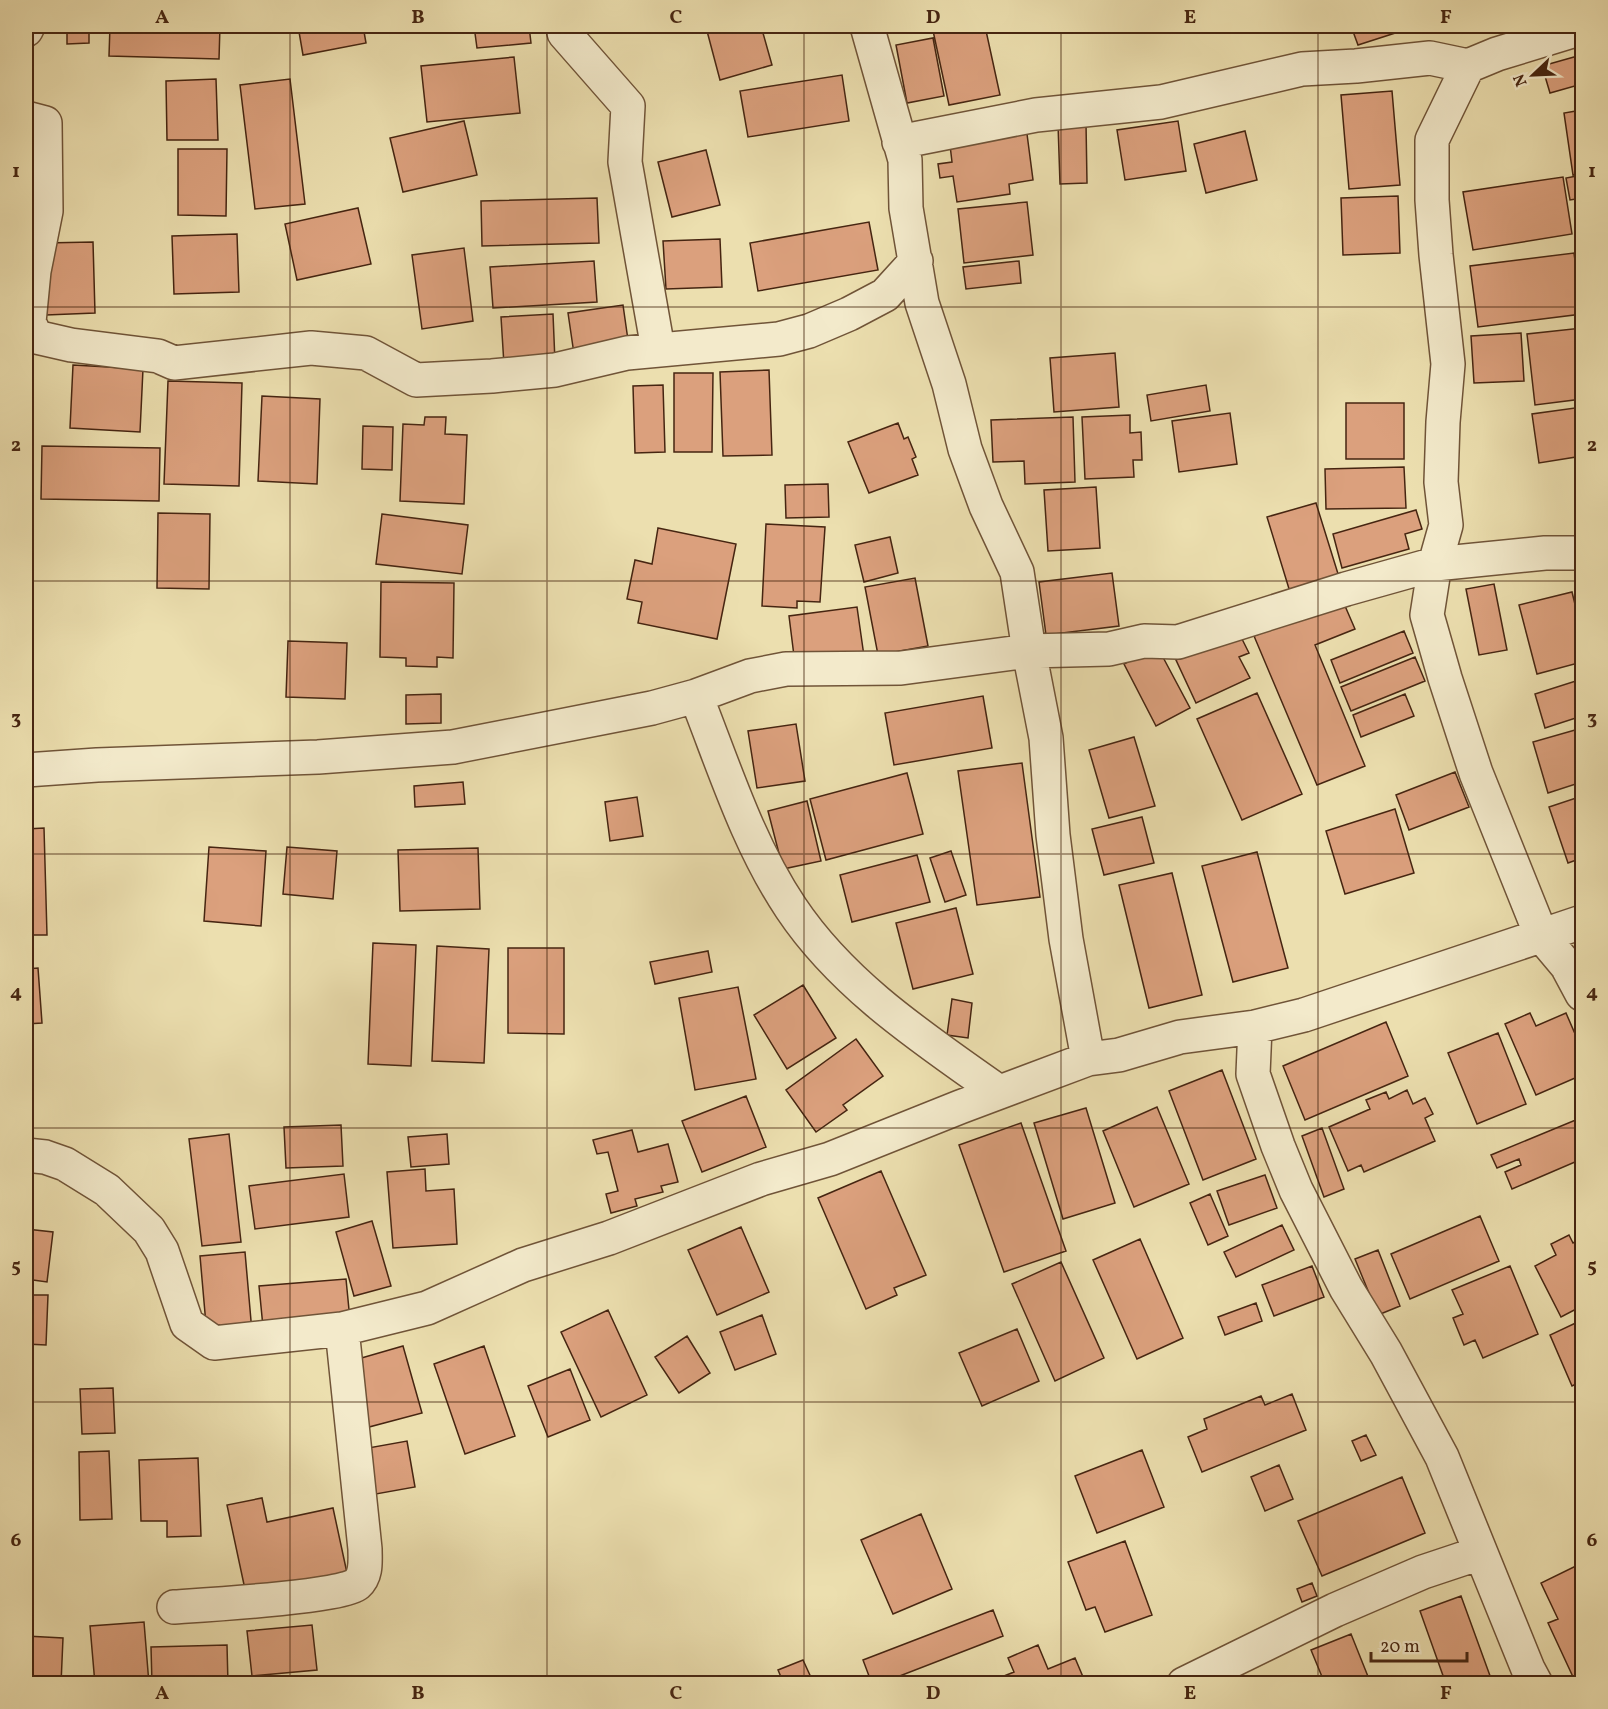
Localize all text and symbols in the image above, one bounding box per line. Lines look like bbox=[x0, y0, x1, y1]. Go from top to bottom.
text: A bbox=[155, 4, 169, 32]
text: B bbox=[411, 4, 425, 32]
text: C bbox=[670, 4, 683, 32]
text: D bbox=[926, 4, 940, 32]
text: E bbox=[1184, 4, 1196, 32]
text: F bbox=[1440, 4, 1452, 32]
north arrow bbox=[1503, 45, 1563, 105]
text: N bbox=[1508, 70, 1533, 90]
text: 1 bbox=[12, 158, 20, 186]
text: 1 bbox=[1588, 158, 1596, 186]
text: 2 bbox=[11, 432, 21, 460]
text: 2 bbox=[1587, 432, 1597, 460]
text: 3 bbox=[11, 705, 21, 733]
text: 3 bbox=[1587, 705, 1597, 733]
text: 4 bbox=[10, 979, 22, 1007]
text: 4 bbox=[1586, 979, 1598, 1007]
text: 5 bbox=[11, 1253, 21, 1281]
text: 5 bbox=[1587, 1253, 1597, 1281]
text: 6 bbox=[11, 1527, 22, 1555]
text: 6 bbox=[1587, 1527, 1598, 1555]
scale bar bbox=[1371, 1625, 1467, 1663]
text: 20 m bbox=[1380, 1635, 1420, 1660]
text: A bbox=[155, 1680, 169, 1708]
text: B bbox=[411, 1680, 425, 1708]
text: C bbox=[670, 1680, 683, 1708]
text: D bbox=[926, 1680, 940, 1708]
text: E bbox=[1184, 1680, 1196, 1708]
text: F bbox=[1440, 1680, 1452, 1708]

